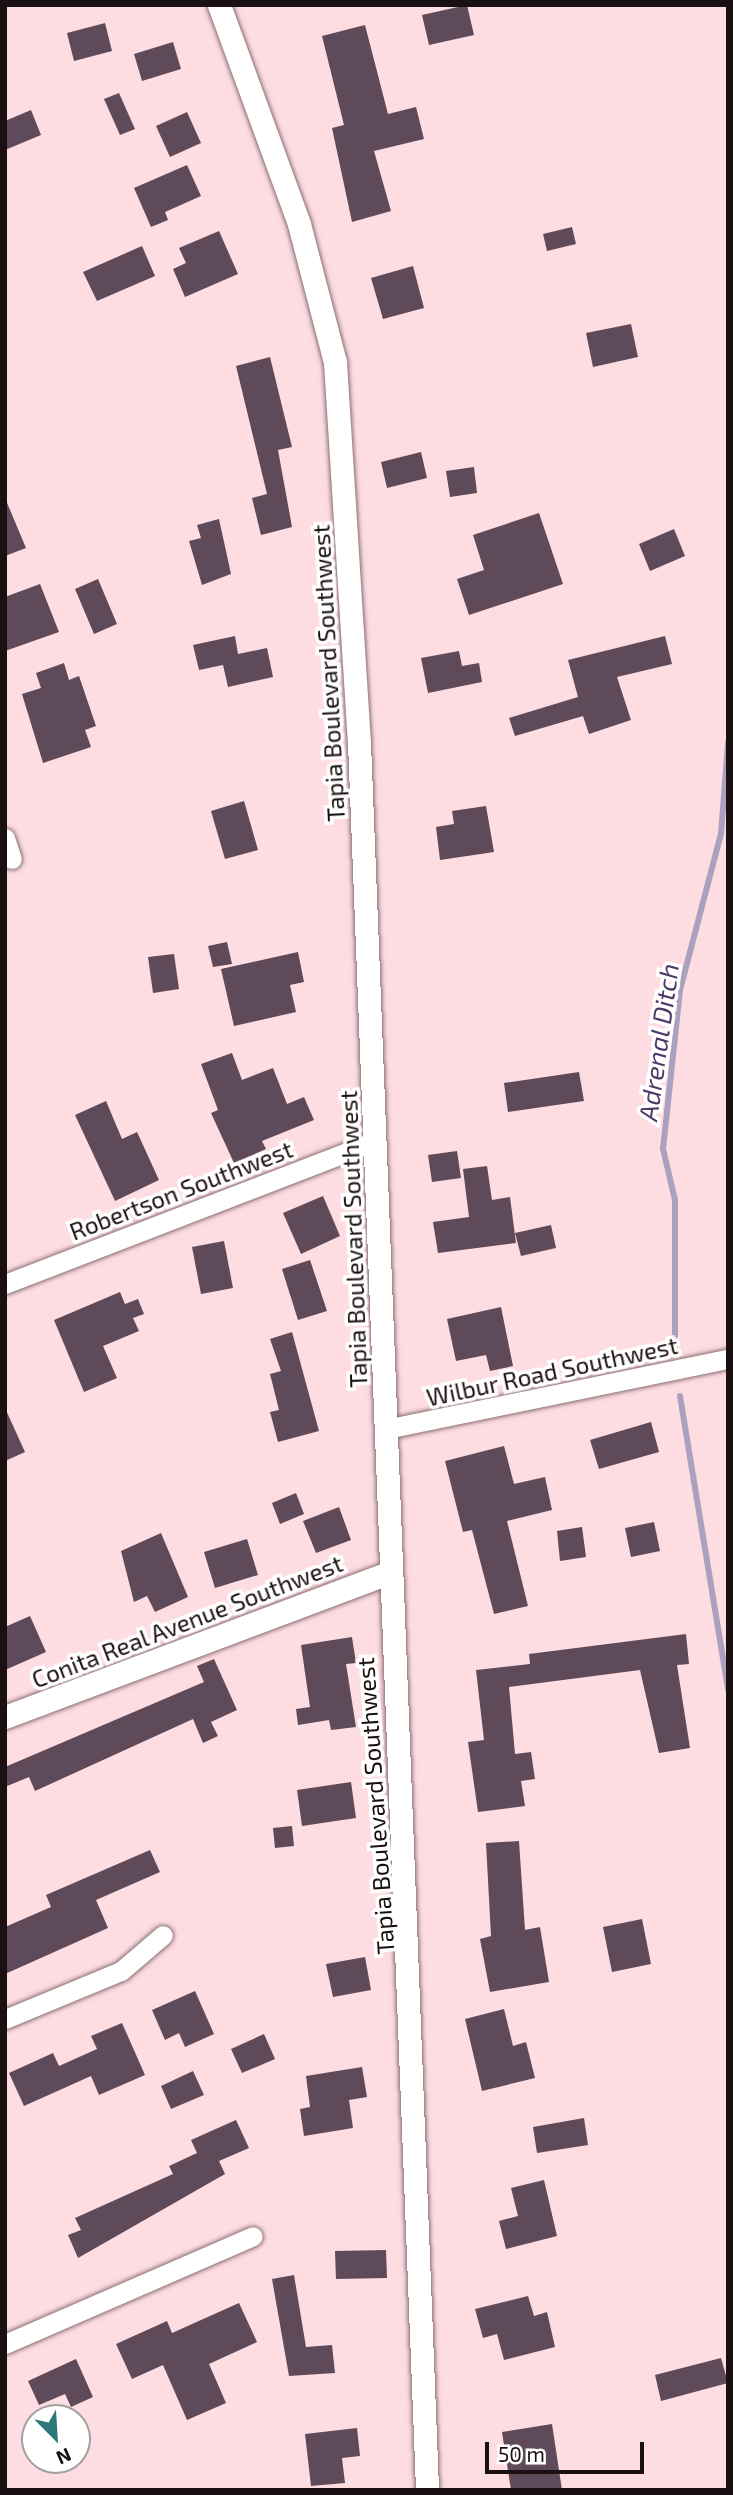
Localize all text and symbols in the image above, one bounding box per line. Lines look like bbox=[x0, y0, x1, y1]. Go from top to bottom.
street label: Tapia Boulevard Southwest bbox=[306, 524, 350, 822]
water label: Adrenal Ditch bbox=[631, 961, 685, 1123]
street label: Tapia Boulevard Southwest bbox=[333, 1090, 373, 1388]
street label: Robertson Southwest bbox=[65, 1134, 297, 1246]
street label: Wilbur Road Southwest bbox=[424, 1330, 680, 1412]
street label: Conita Real Avenue Southwest bbox=[27, 1548, 347, 1694]
street label: Tapia Boulevard Southwest bbox=[350, 1657, 400, 1955]
north arrow bbox=[21, 2404, 91, 2474]
scale bar bbox=[488, 2428, 647, 2472]
text: 50 m bbox=[498, 2441, 545, 2466]
text: N bbox=[53, 2444, 75, 2470]

